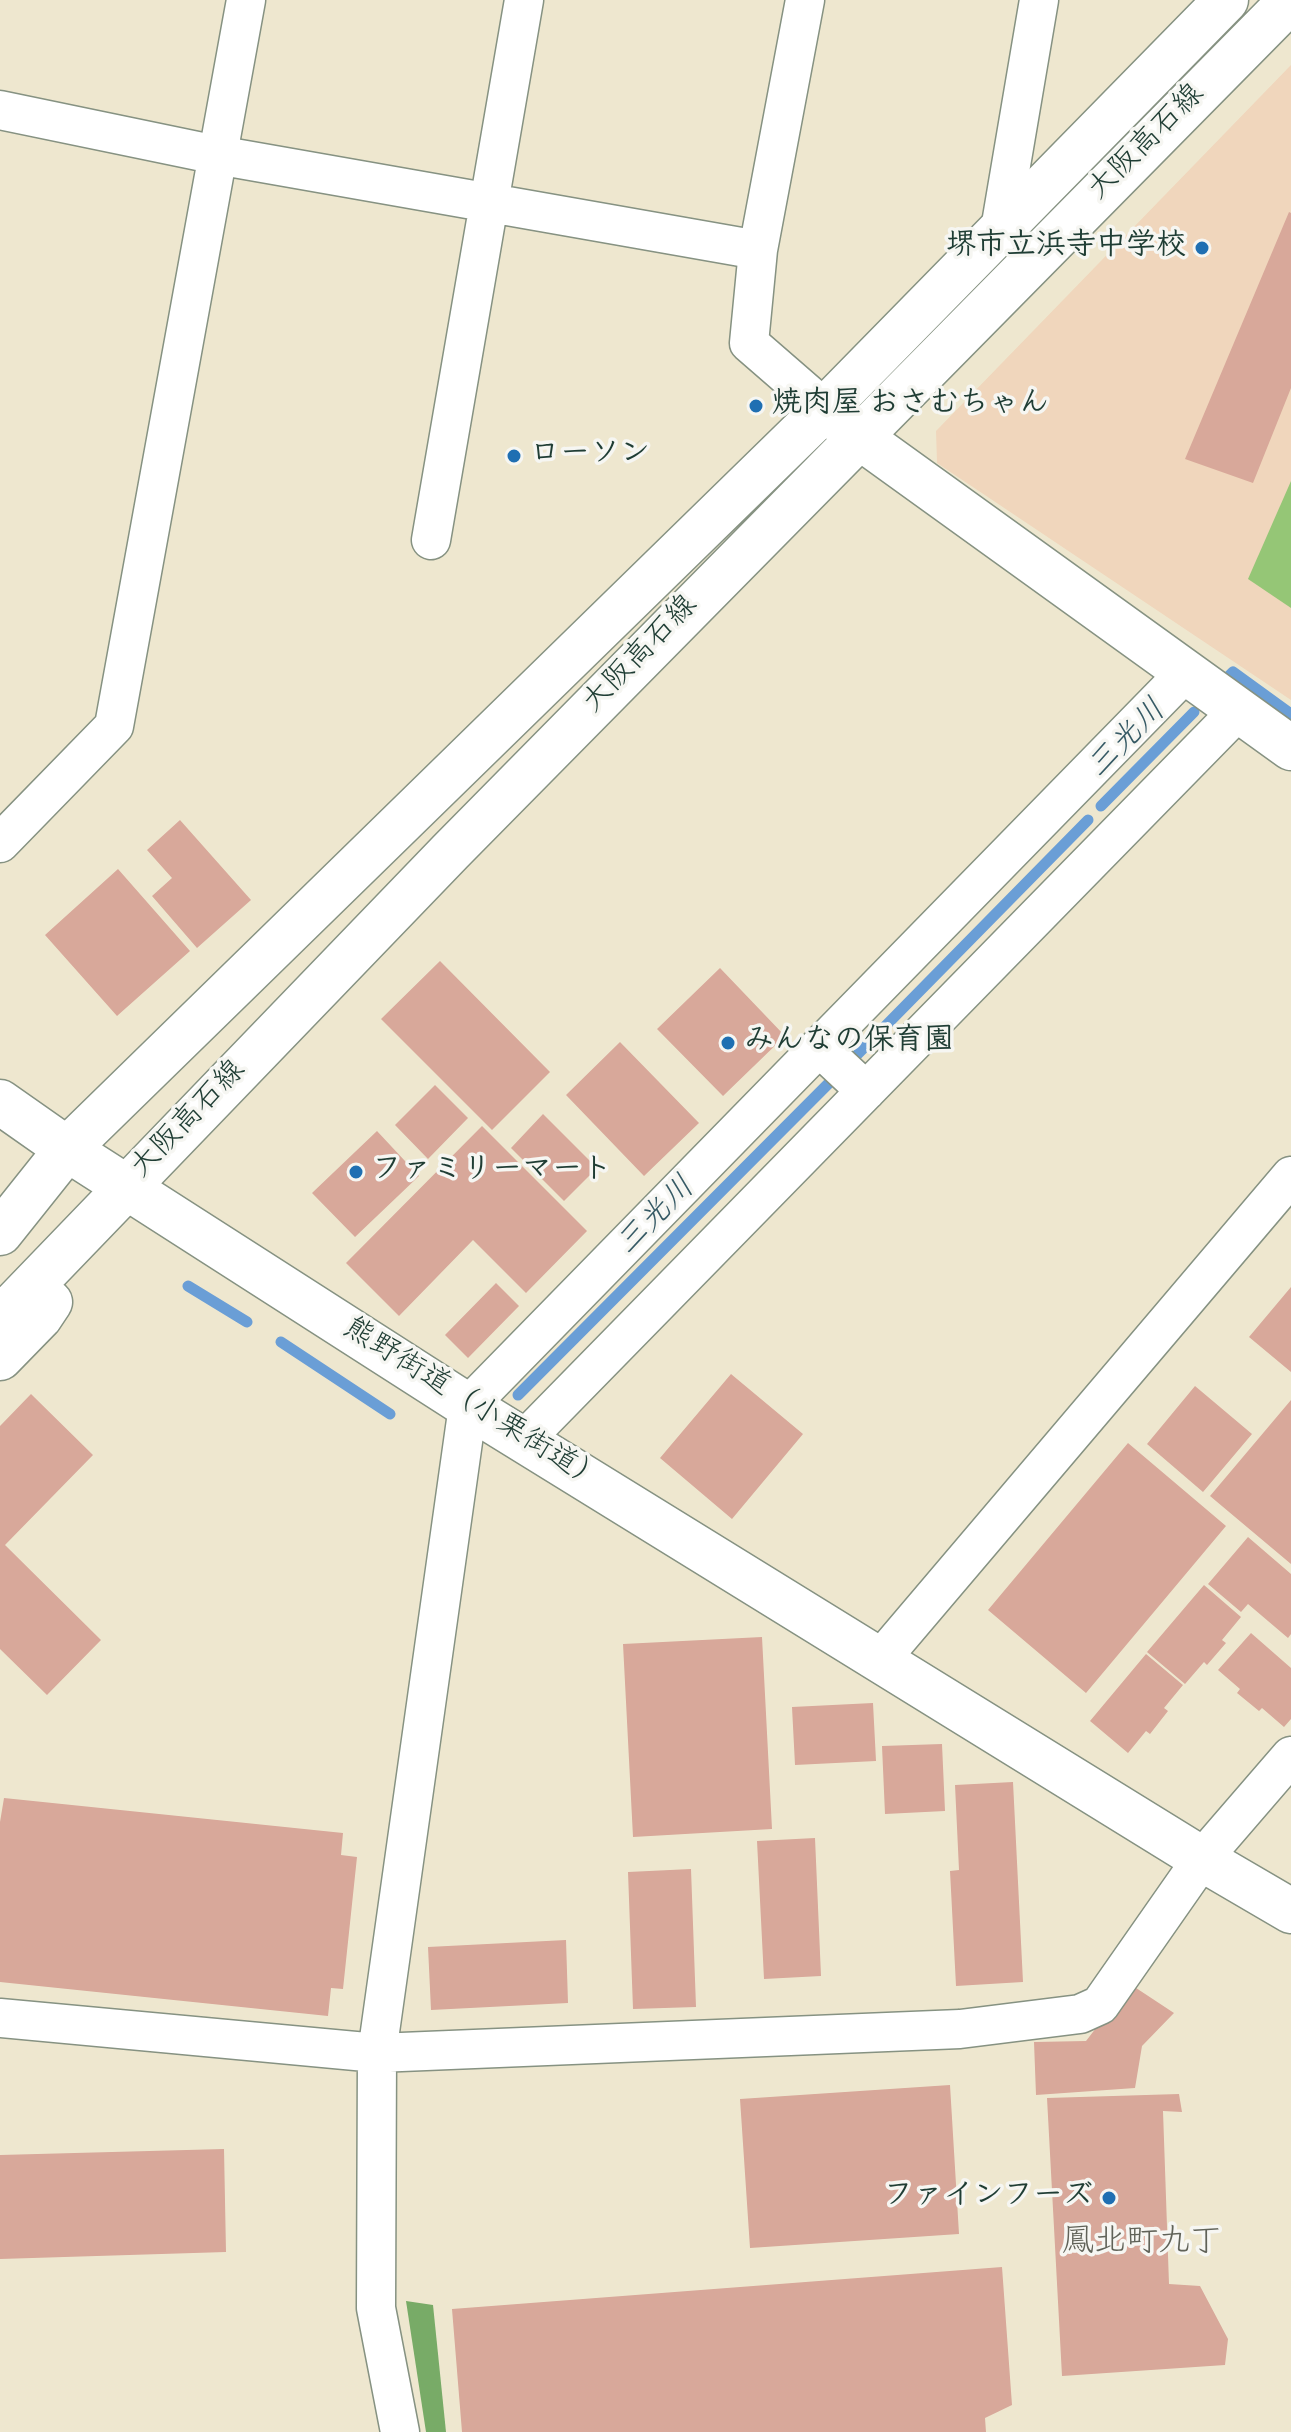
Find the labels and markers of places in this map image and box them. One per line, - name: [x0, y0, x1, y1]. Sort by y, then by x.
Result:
- place label: 堺市立浜寺中学校: [946, 230, 1186, 266]
- marker: 堺市立浜寺中学校: [1193, 239, 1211, 257]
- place label: 焼肉屋 おさむちゃん: [772, 388, 1049, 424]
- marker: 焼肉屋 おさむちゃん: [747, 397, 765, 415]
- place label: ローソン: [530, 438, 650, 474]
- marker: ローソン: [505, 447, 523, 465]
- place label: みんなの保育園: [744, 1025, 954, 1061]
- marker: みんなの保育園: [719, 1034, 737, 1052]
- place label: ファミリーマート: [372, 1154, 612, 1190]
- marker: ファミリーマート: [347, 1163, 365, 1181]
- place label: ファインフーズ: [884, 2180, 1093, 2216]
- marker: ファインフーズ: [1100, 2189, 1118, 2207]

